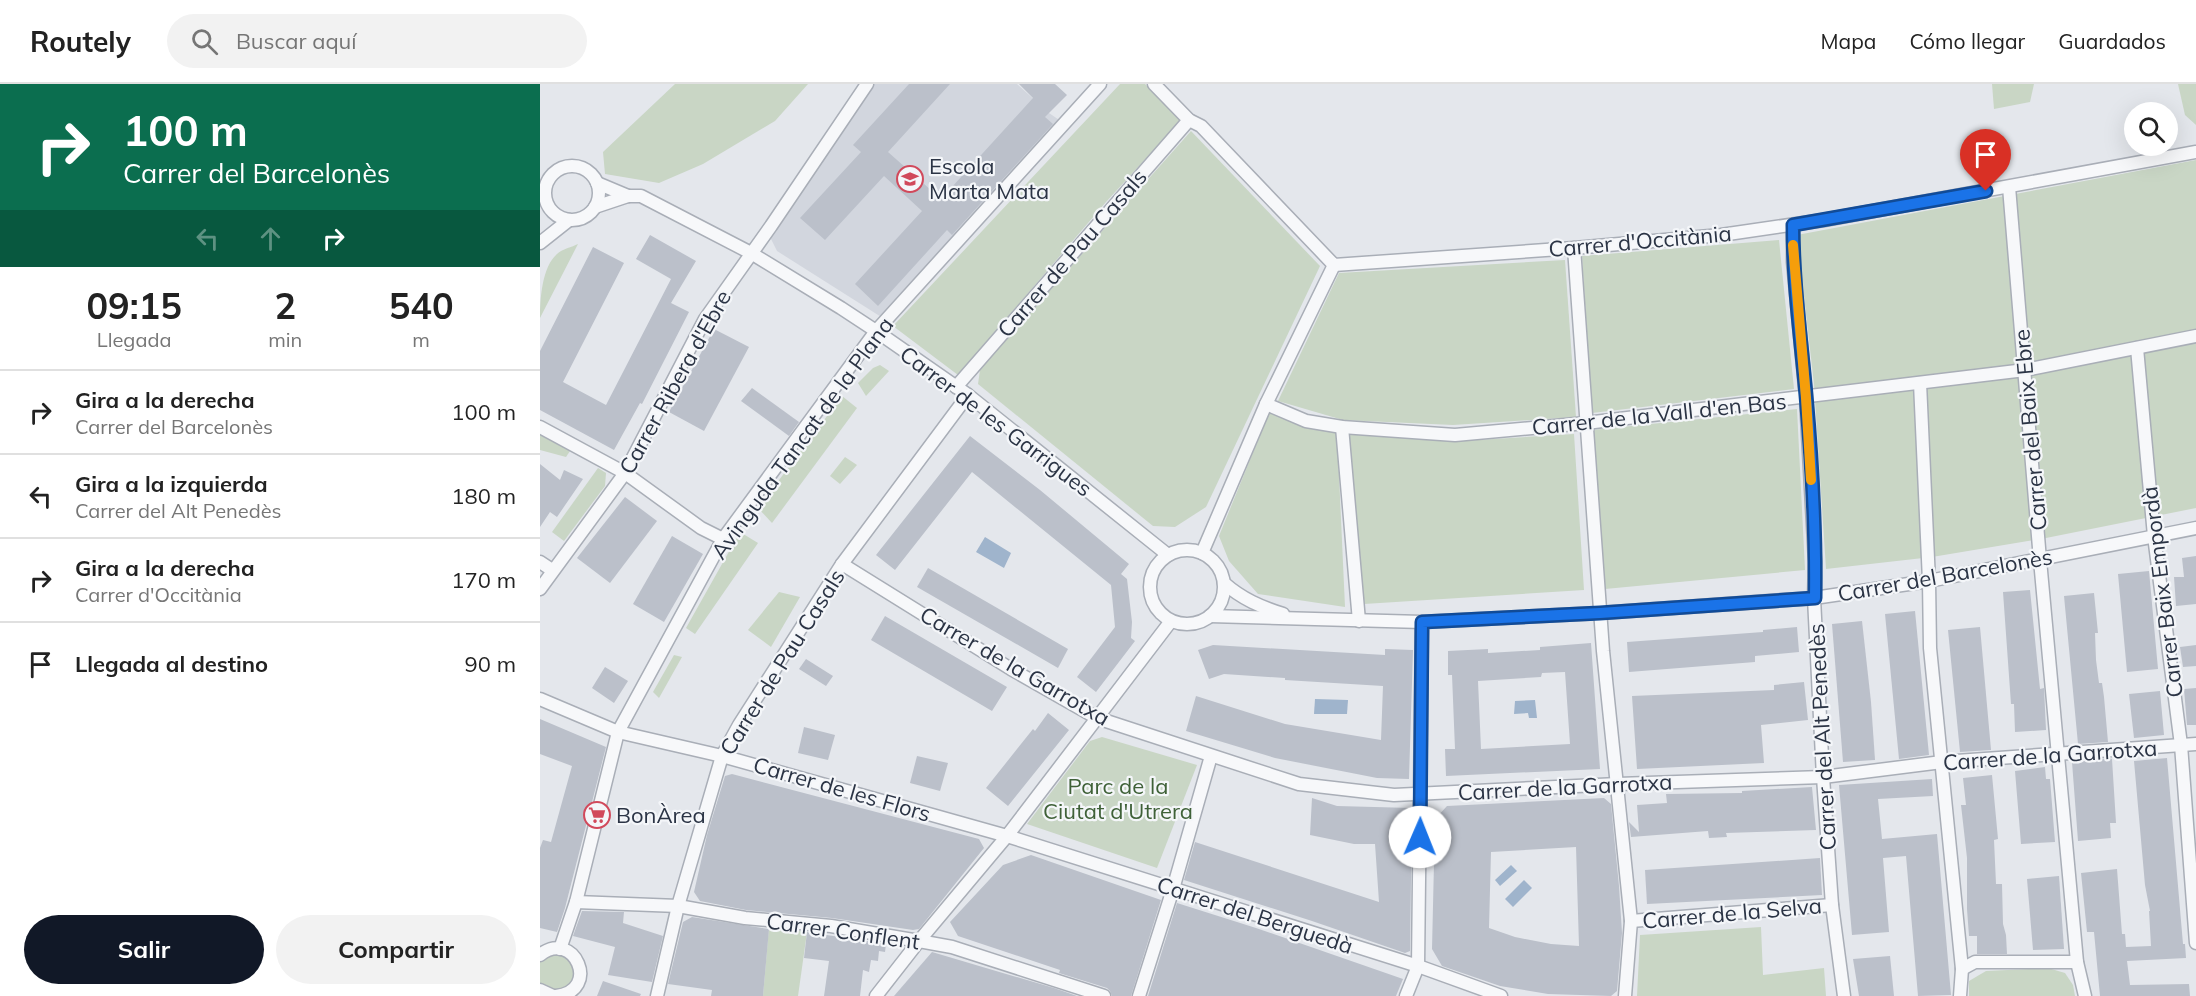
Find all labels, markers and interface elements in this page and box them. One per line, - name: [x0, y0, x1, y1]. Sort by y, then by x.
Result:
- search box: [167, 14, 587, 68]
- text: Routely: [30, 24, 131, 59]
- icon: search: [188, 25, 221, 58]
- text: Buscar aquí: [236, 27, 357, 55]
- text: Mapa: [1821, 28, 1876, 54]
- text: Cómo llegar: [1909, 28, 2025, 54]
- text: Guardados: [2058, 28, 2166, 54]
- map controls: [2124, 102, 2178, 156]
- button: search: [2124, 102, 2178, 156]
- text: 100 m: [123, 104, 248, 157]
- icon: right: [24, 108, 102, 186]
- pin: [1960, 129, 2011, 191]
- icon: arrive: [1969, 138, 2002, 171]
- place label: Escola Marta Mata: [929, 152, 1049, 205]
- text: Carrer del Barcelonès: [123, 156, 390, 190]
- street label: Carrer de Pau Casals: [991, 163, 1153, 343]
- school or university icon: Escola Marta Mata: [895, 164, 925, 194]
- street label: Carrer d'Occitània: [1547, 219, 1733, 263]
- icon: left: [191, 222, 224, 255]
- icon: ahead: [254, 222, 287, 255]
- icon: right: [317, 222, 350, 255]
- text: 09:15: [86, 283, 182, 328]
- text: 2: [274, 283, 296, 328]
- text: 540: [389, 283, 454, 328]
- street label: Carrer Ribera d'Ebre: [613, 285, 737, 479]
- street label: Avinguda Tancat de la Plana: [705, 311, 899, 565]
- text: Llegada: [97, 327, 171, 352]
- text: min: [268, 327, 302, 352]
- text: m: [412, 327, 430, 352]
- street label: Carrer del Baix Ebre: [2007, 328, 2053, 532]
- street label: Carrer de les Garrigues: [894, 340, 1098, 502]
- text: Gira a la derecha: [75, 386, 255, 414]
- street label: Carrer de la Vall d'en Bas: [1530, 387, 1788, 441]
- icon: right: [24, 396, 57, 429]
- text: 100 m: [451, 398, 516, 426]
- text: Carrer del Barcelonès: [75, 414, 273, 439]
- text: Gira a la izquierda: [75, 470, 268, 498]
- icon: left: [24, 480, 57, 513]
- text: 180 m: [451, 482, 516, 510]
- street label: Carrer Baix Empordà: [2135, 485, 2189, 699]
- text: Carrer del Alt Penedès: [75, 498, 282, 523]
- street label: Carrer del Barcelonès: [1835, 542, 2055, 608]
- text: Gira a la derecha: [75, 554, 255, 582]
- icon: right: [24, 564, 57, 597]
- street label: Carrer de Pau Casals: [713, 564, 851, 760]
- text: 170 m: [451, 566, 516, 594]
- text: Carrer d'Occitània: [75, 582, 242, 607]
- street label: Carrer de la Garrotxa: [915, 600, 1115, 732]
- street label: Carrer del Alt Penedès: [1802, 623, 1842, 851]
- icon: arrive: [24, 648, 57, 681]
- text: Llegada al destino: [75, 650, 268, 678]
- text: 90 m: [465, 650, 516, 678]
- street label: Carrer de la Garrotxa: [1942, 734, 2158, 776]
- street label: Carrer de les Flors: [750, 750, 934, 828]
- street label: Carrer de la Garrotxa: [1457, 767, 1673, 807]
- park label: Parc de la Ciutat d'Utrera: [1043, 772, 1193, 825]
- supermarket icon: BonÀrea: [582, 800, 612, 830]
- place label: BonÀrea: [616, 801, 706, 829]
- position arrow: [1388, 805, 1452, 869]
- street label: Carrer del Berguedà: [1153, 870, 1357, 960]
- street label: Carrer de la Selva: [1641, 891, 1823, 935]
- street label: Carrer Conflent: [765, 906, 922, 956]
- button: Salir: [24, 915, 264, 984]
- button: Compartir: [276, 915, 516, 984]

